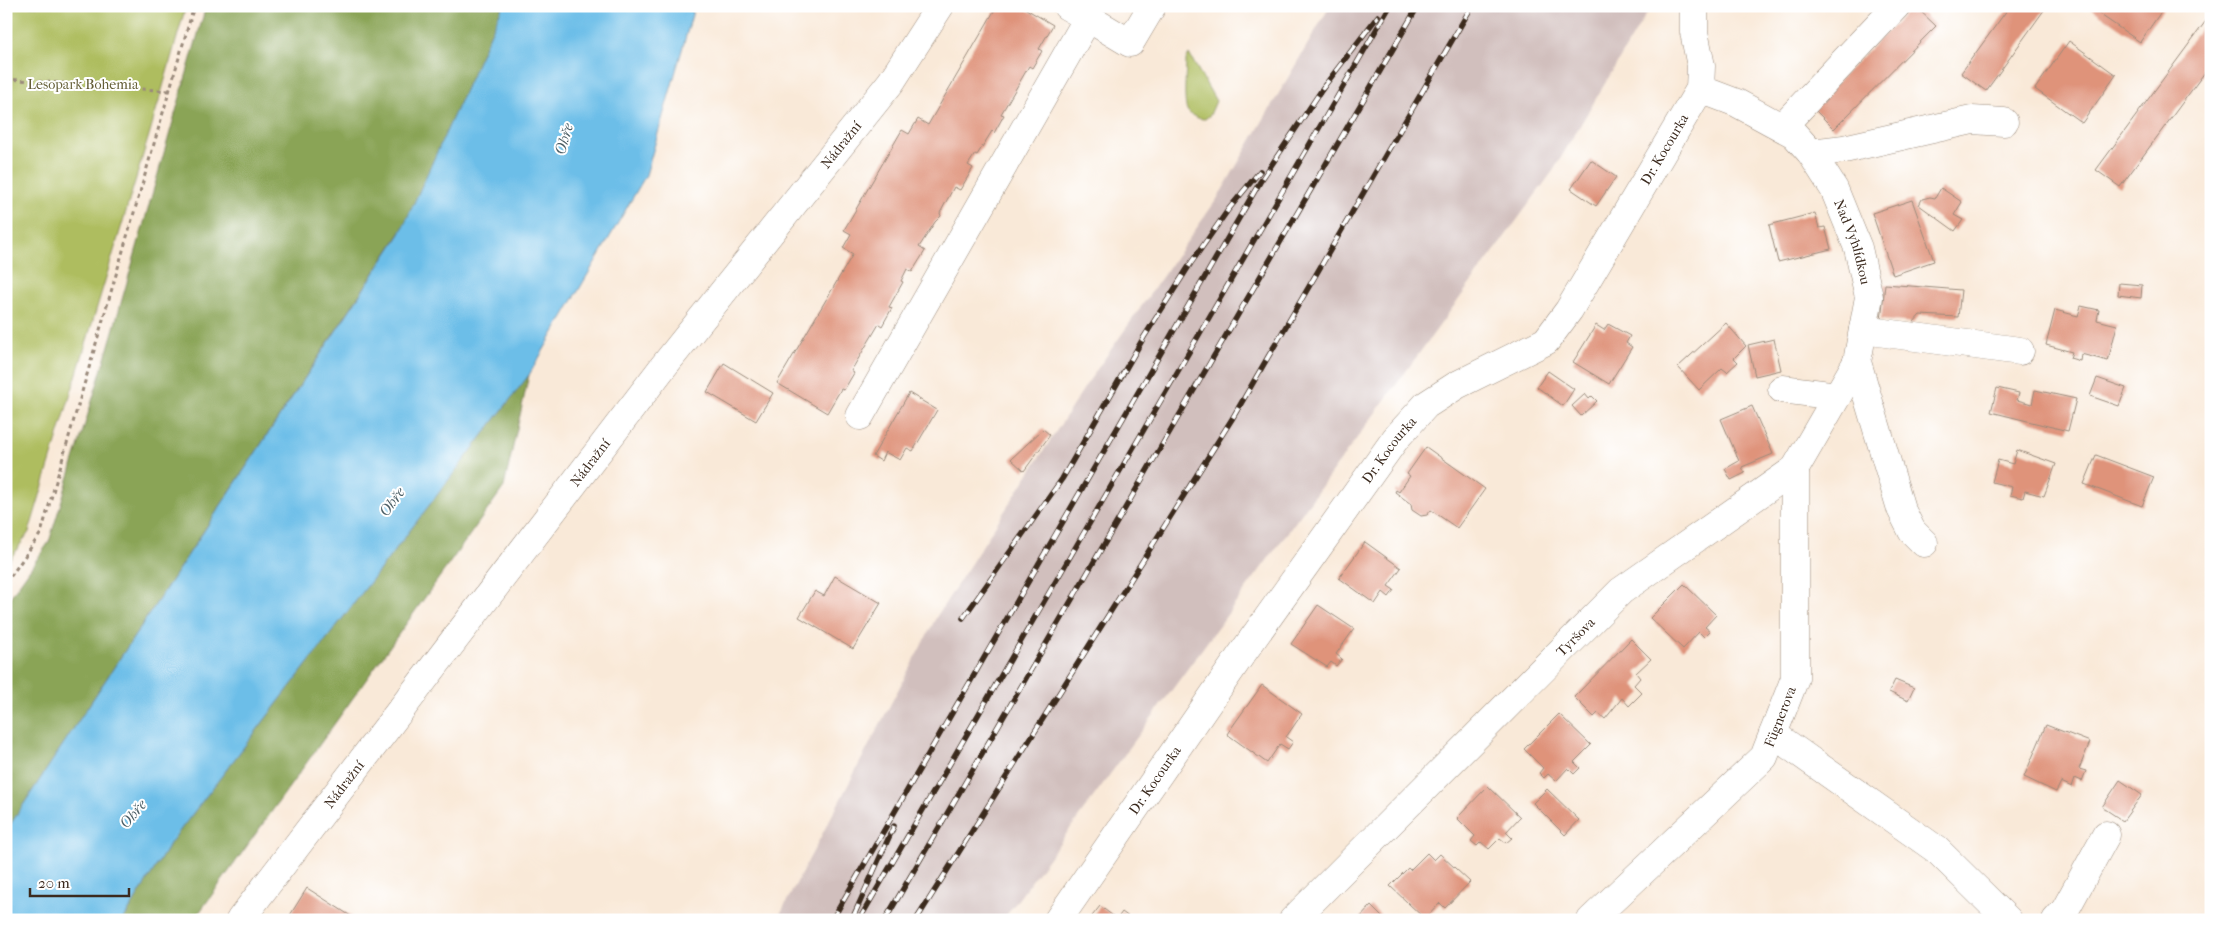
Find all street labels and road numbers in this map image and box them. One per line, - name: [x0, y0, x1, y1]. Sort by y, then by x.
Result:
- street label: Dr. Kocourka: [1637, 110, 1693, 188]
- street label: Nádražní: [817, 117, 866, 172]
- street label: Nad Vyhlídkou: [1830, 197, 1874, 286]
- street label: Dr. Kocourka: [1358, 413, 1421, 487]
- street label: Nádražní: [567, 435, 614, 490]
- street label: Tyršova: [1553, 614, 1599, 660]
- street label: Fügnerova: [1761, 683, 1800, 750]
- street label: Dr. Kocourka: [1125, 742, 1185, 818]
- street label: Nádražní: [321, 757, 368, 812]

